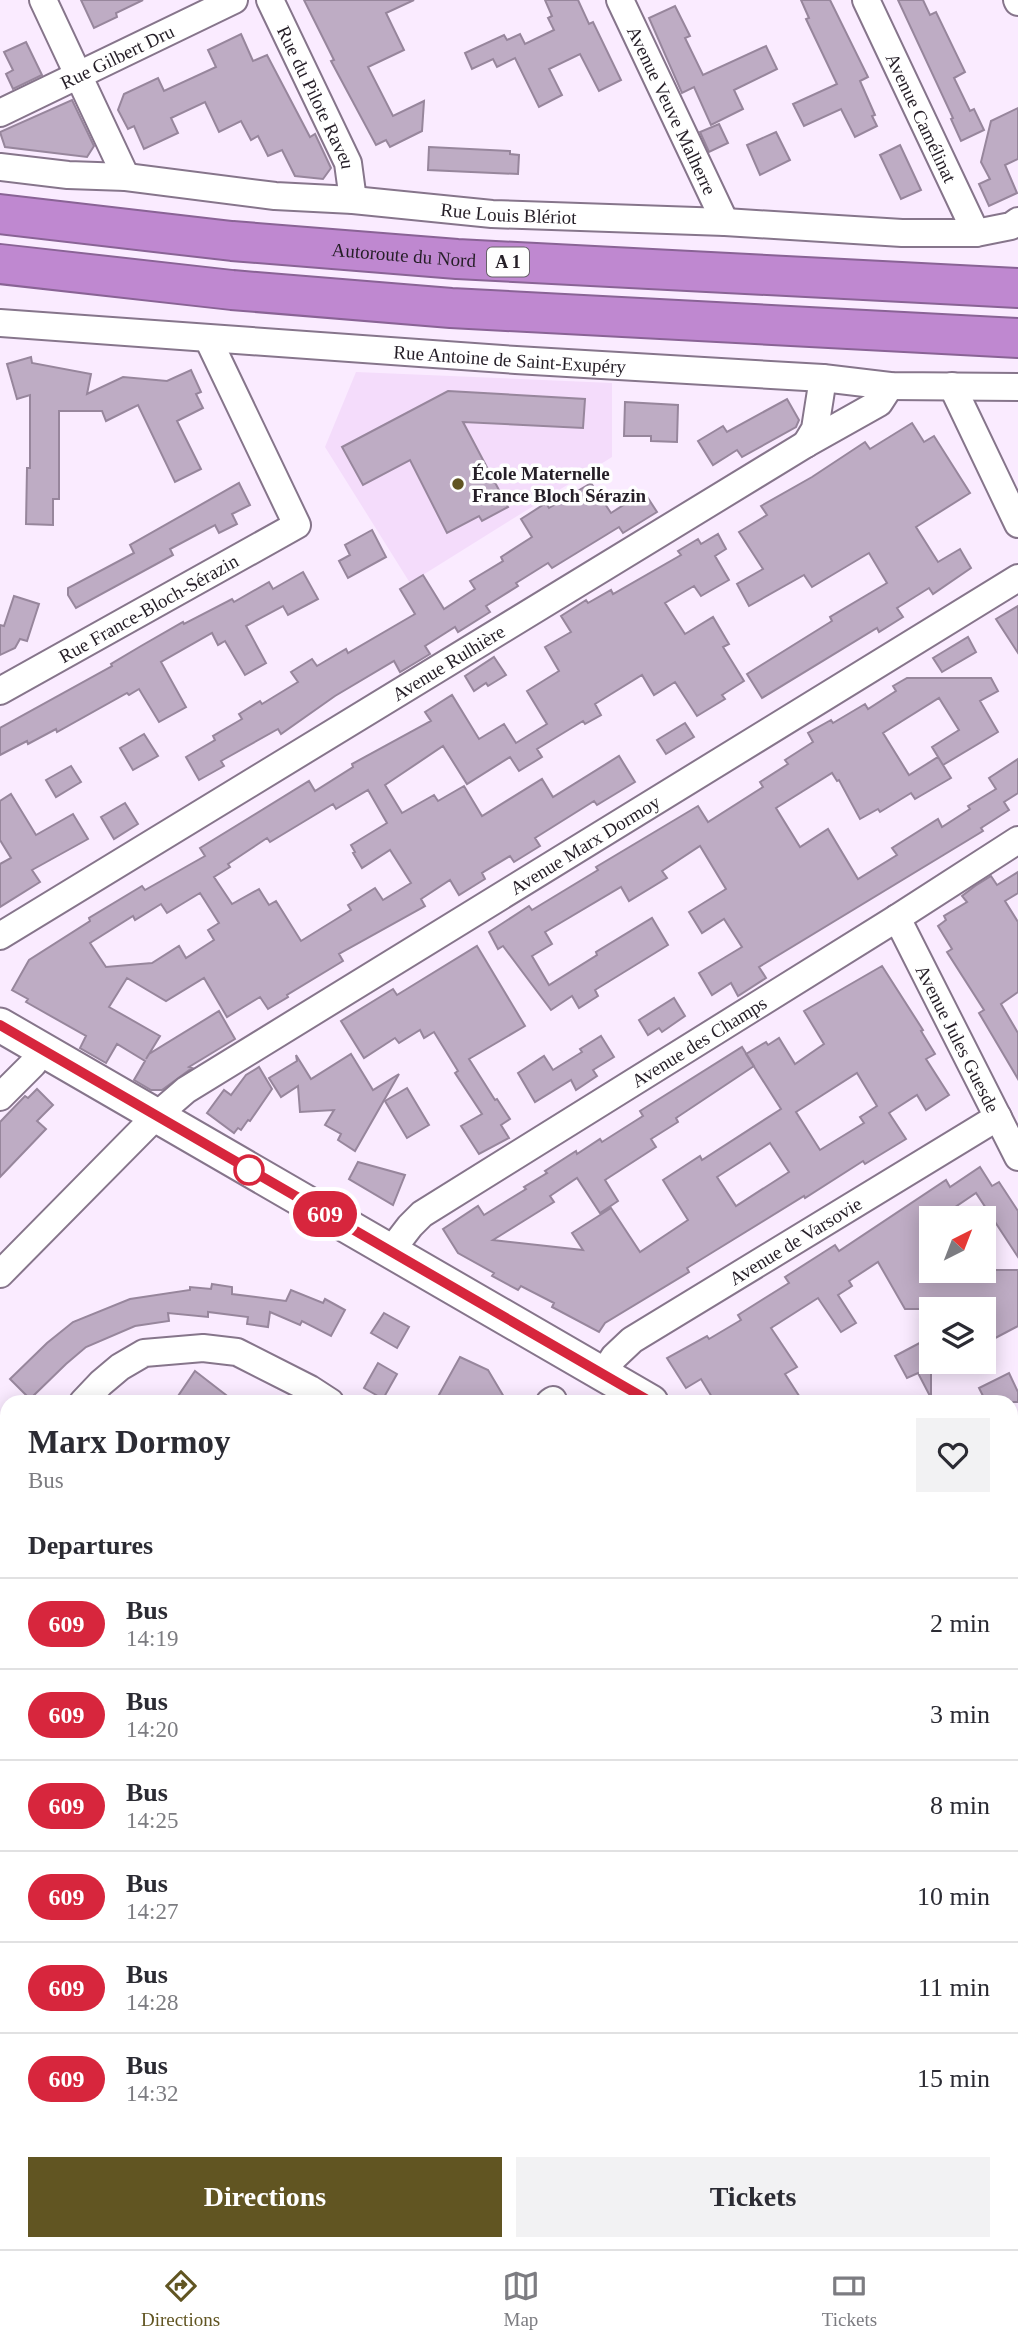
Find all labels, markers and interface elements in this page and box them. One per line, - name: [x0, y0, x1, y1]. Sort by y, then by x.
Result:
- street label: Rue Gilbert Dru: [57, 20, 178, 93]
- street label: Rue du Pilote Raveu: [273, 22, 359, 171]
- street label: Avenue Veuve Malherre: [623, 23, 721, 198]
- street label: Avenue Camélinat: [882, 50, 961, 186]
- street label: Rue Louis Blériot: [440, 199, 578, 228]
- street label: Autoroute du Nord: [331, 239, 477, 271]
- road number: A 1: [487, 248, 529, 276]
- street label: Rue Antoine de Saint-Exupéry: [393, 341, 627, 377]
- place label: École Maternelle France Bloch Sérazin: [472, 463, 647, 506]
- marker: École Maternelle France Bloch Sérazin: [450, 476, 466, 492]
- street label: Rue France-Bloch-Sérazin: [55, 550, 242, 667]
- street label: Avenue Rulhière: [388, 621, 508, 705]
- street label: Avenue Marx Dormoy: [506, 791, 664, 899]
- street label: Avenue Jules Guesde: [912, 962, 1004, 1116]
- street label: Avenue des Champs: [628, 992, 770, 1092]
- unlabelled marker: [234, 1155, 264, 1185]
- line badge: 609: [285, 1191, 365, 1237]
- street label: Avenue de Varsovie: [725, 1193, 865, 1289]
- text: 609: [307, 1201, 343, 1227]
- north arrow: [919, 1206, 996, 1283]
- map controls: [919, 1206, 996, 1374]
- button: layers: [919, 1297, 996, 1374]
- button: heart: [916, 1418, 990, 1492]
- text: Marx Dormoy: [28, 1424, 231, 1460]
- text: Bus: [28, 1468, 64, 1493]
- text: Departures: [28, 1531, 153, 1560]
- text: Bus: [126, 1596, 168, 1625]
- text: 2 min: [930, 1609, 990, 1638]
- text: 609: [49, 1611, 85, 1637]
- text: 14:19: [126, 1626, 178, 1651]
- text: Bus: [126, 1687, 168, 1716]
- text: 3 min: [930, 1700, 990, 1729]
- text: 609: [49, 1702, 85, 1728]
- text: 14:20: [126, 1717, 178, 1742]
- text: Bus: [126, 1778, 168, 1807]
- text: 8 min: [930, 1791, 990, 1820]
- text: 609: [49, 1793, 85, 1819]
- text: 14:25: [126, 1808, 178, 1833]
- text: Bus: [126, 1869, 168, 1898]
- text: 10 min: [917, 1882, 990, 1911]
- text: 609: [49, 1884, 85, 1910]
- text: 14:27: [126, 1899, 178, 1924]
- text: Bus: [126, 1960, 168, 1989]
- text: 11 min: [918, 1973, 990, 2002]
- text: 609: [49, 1975, 85, 2001]
- text: 14:28: [126, 1990, 178, 2015]
- text: Bus: [126, 2051, 168, 2080]
- text: 15 min: [917, 2064, 990, 2093]
- text: 609: [49, 2066, 85, 2092]
- text: 14:32: [126, 2081, 178, 2106]
- button: Directions: [28, 2157, 502, 2237]
- button: Tickets: [516, 2157, 990, 2237]
- tab: Directions: [141, 2267, 220, 2331]
- tab: Map: [502, 2267, 540, 2331]
- tab: Tickets: [822, 2267, 877, 2331]

